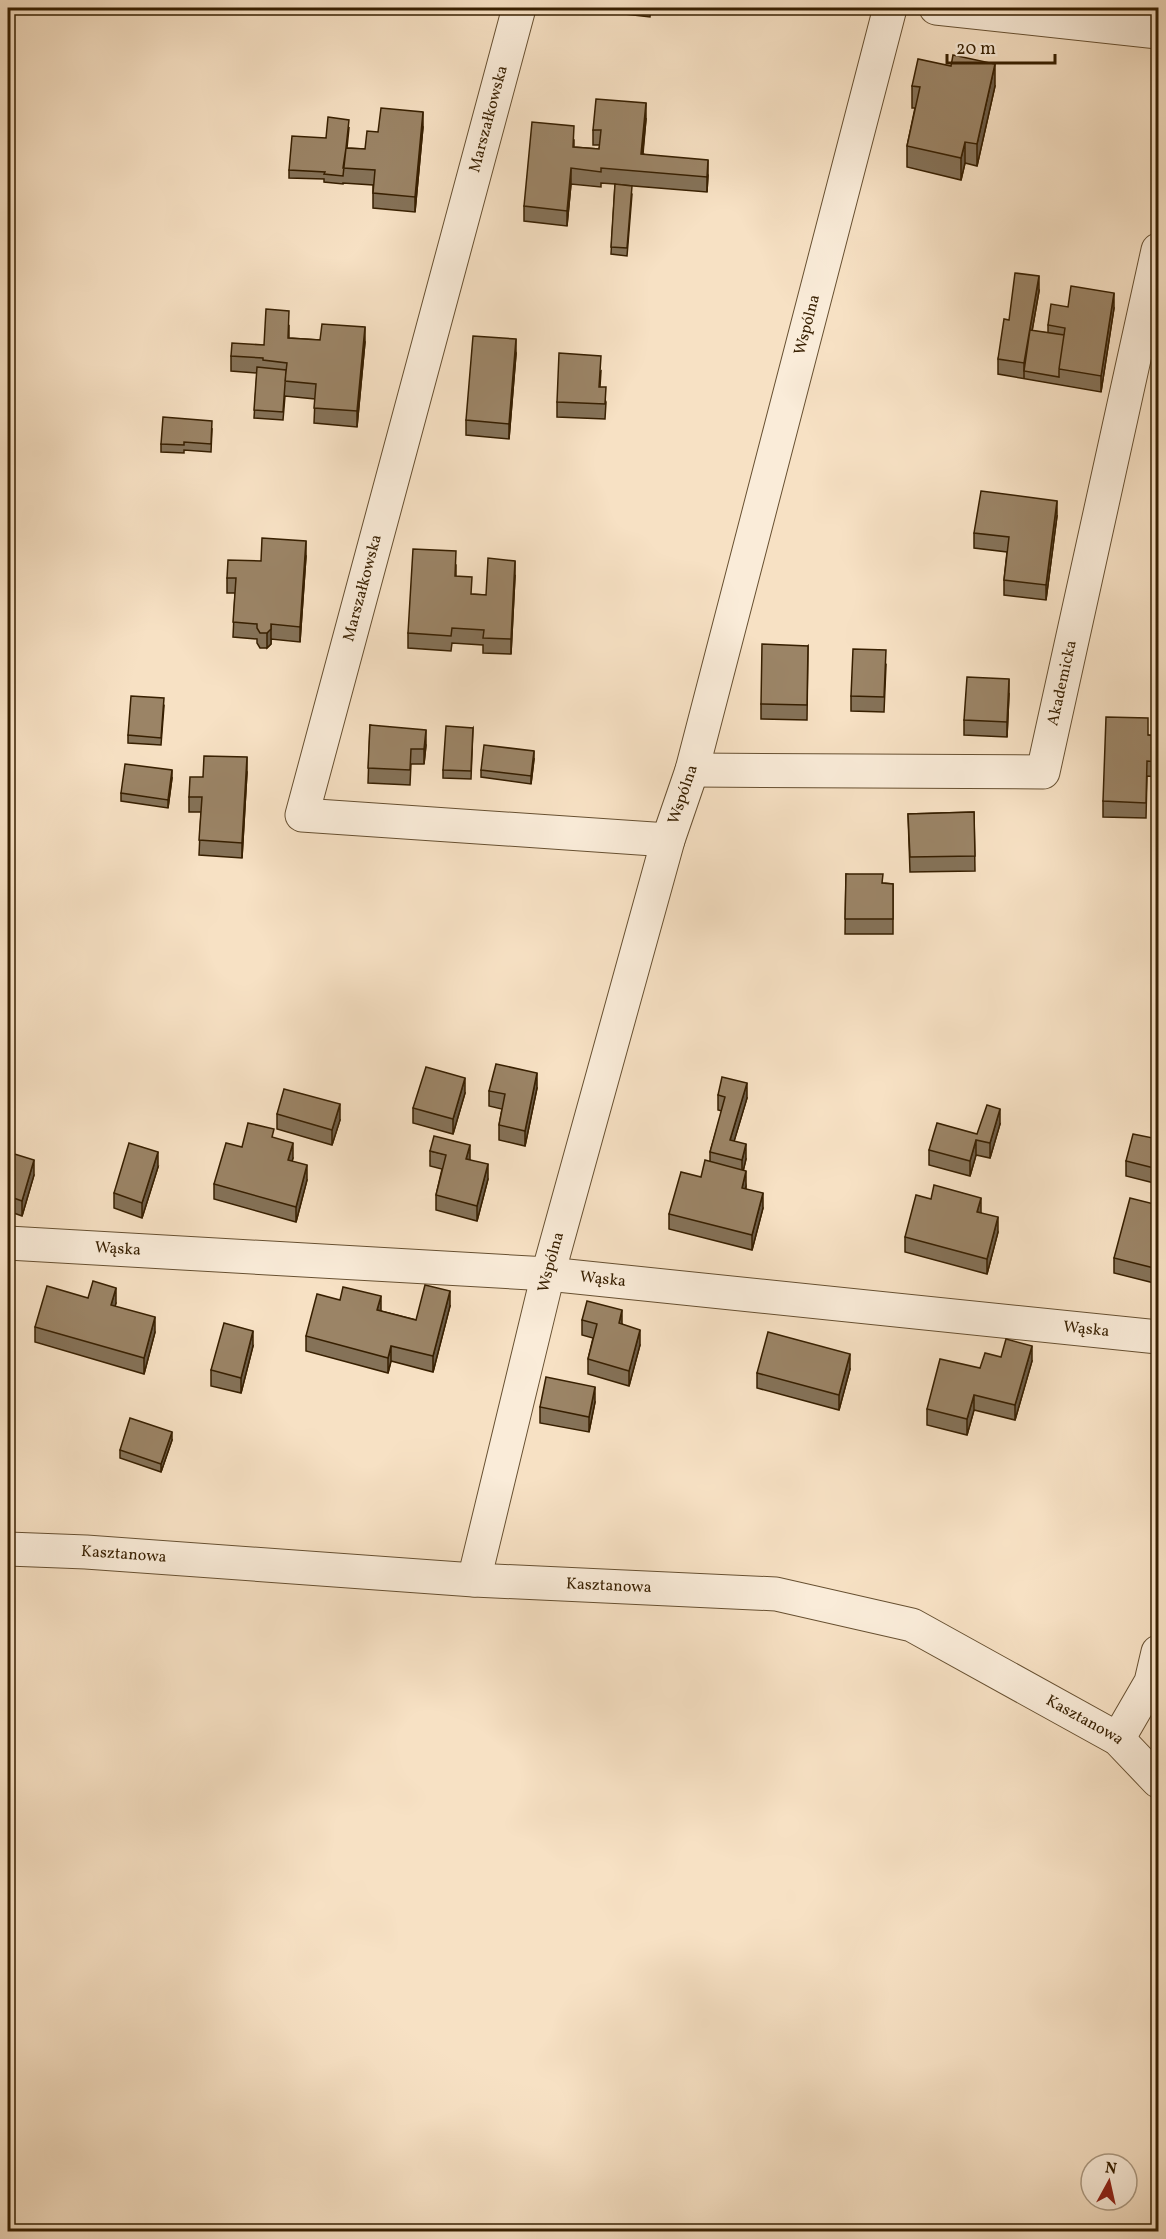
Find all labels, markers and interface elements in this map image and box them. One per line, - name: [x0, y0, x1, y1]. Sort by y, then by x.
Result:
- scale bar: [947, 27, 1055, 65]
- text: 20 m: [956, 37, 996, 62]
- street label: Marszałkowska: [464, 63, 514, 175]
- street label: Wspólna: [789, 292, 826, 357]
- street label: Marszałkowska: [338, 532, 388, 644]
- street label: Akademicka: [1042, 638, 1083, 728]
- street label: Wspólna: [663, 763, 704, 827]
- street label: Wspólna: [533, 1230, 570, 1295]
- street label: Wąska: [94, 1237, 142, 1262]
- street label: Wąska: [579, 1266, 627, 1293]
- street label: Wąska: [1062, 1316, 1111, 1343]
- street label: Kasztanowa: [80, 1541, 167, 1569]
- street label: Kasztanowa: [566, 1573, 652, 1599]
- street label: Kasztanowa: [1042, 1690, 1129, 1750]
- north arrow: [1079, 2152, 1139, 2212]
- text: N: [1104, 2157, 1118, 2181]

